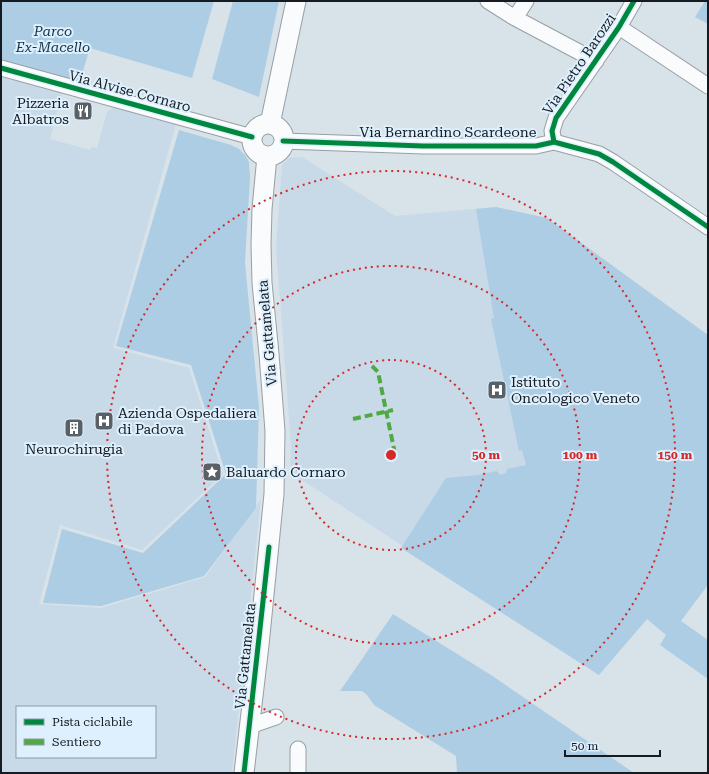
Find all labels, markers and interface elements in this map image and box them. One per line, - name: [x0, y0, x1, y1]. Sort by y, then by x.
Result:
- street label: Via Pietro Barozzi: [539, 10, 619, 118]
- park label: Parco Ex-Macello: [15, 23, 90, 55]
- street label: Via Alvise Cornaro: [67, 67, 193, 115]
- place label: Pizzeria Albatros: [12, 95, 69, 127]
- restaurant icon: Pizzeria Albatros: [72, 100, 94, 122]
- street label: Via Bernardino Scardeone: [359, 124, 537, 140]
- street label: Via Gattamelata: [254, 279, 280, 387]
- place label: Istituto Oncologico Veneto: [511, 374, 640, 406]
- hospital icon: Istituto Oncologico Veneto: [486, 379, 508, 401]
- place label: Azienda Ospedaliera di Padova: [118, 405, 257, 437]
- hospital icon: Azienda Ospedaliera di Padova: [93, 410, 115, 432]
- building icon: Neurochirugia: [63, 417, 85, 439]
- place label: Neurochirugia: [25, 441, 123, 457]
- centre of rings: [384, 448, 398, 462]
- text: 50 m: [472, 448, 500, 462]
- text: 100 m: [563, 448, 598, 462]
- text: 150 m: [658, 448, 693, 462]
- place icon: Baluardo Cornaro: [201, 461, 223, 483]
- place label: Baluardo Cornaro: [226, 464, 346, 480]
- street label: Via Gattamelata: [231, 602, 259, 710]
- legend: [16, 706, 156, 758]
- text: Pista ciclabile: [52, 715, 133, 729]
- scale bar: [565, 732, 660, 758]
- text: Sentiero: [52, 735, 101, 749]
- text: 50 m: [571, 739, 598, 753]

